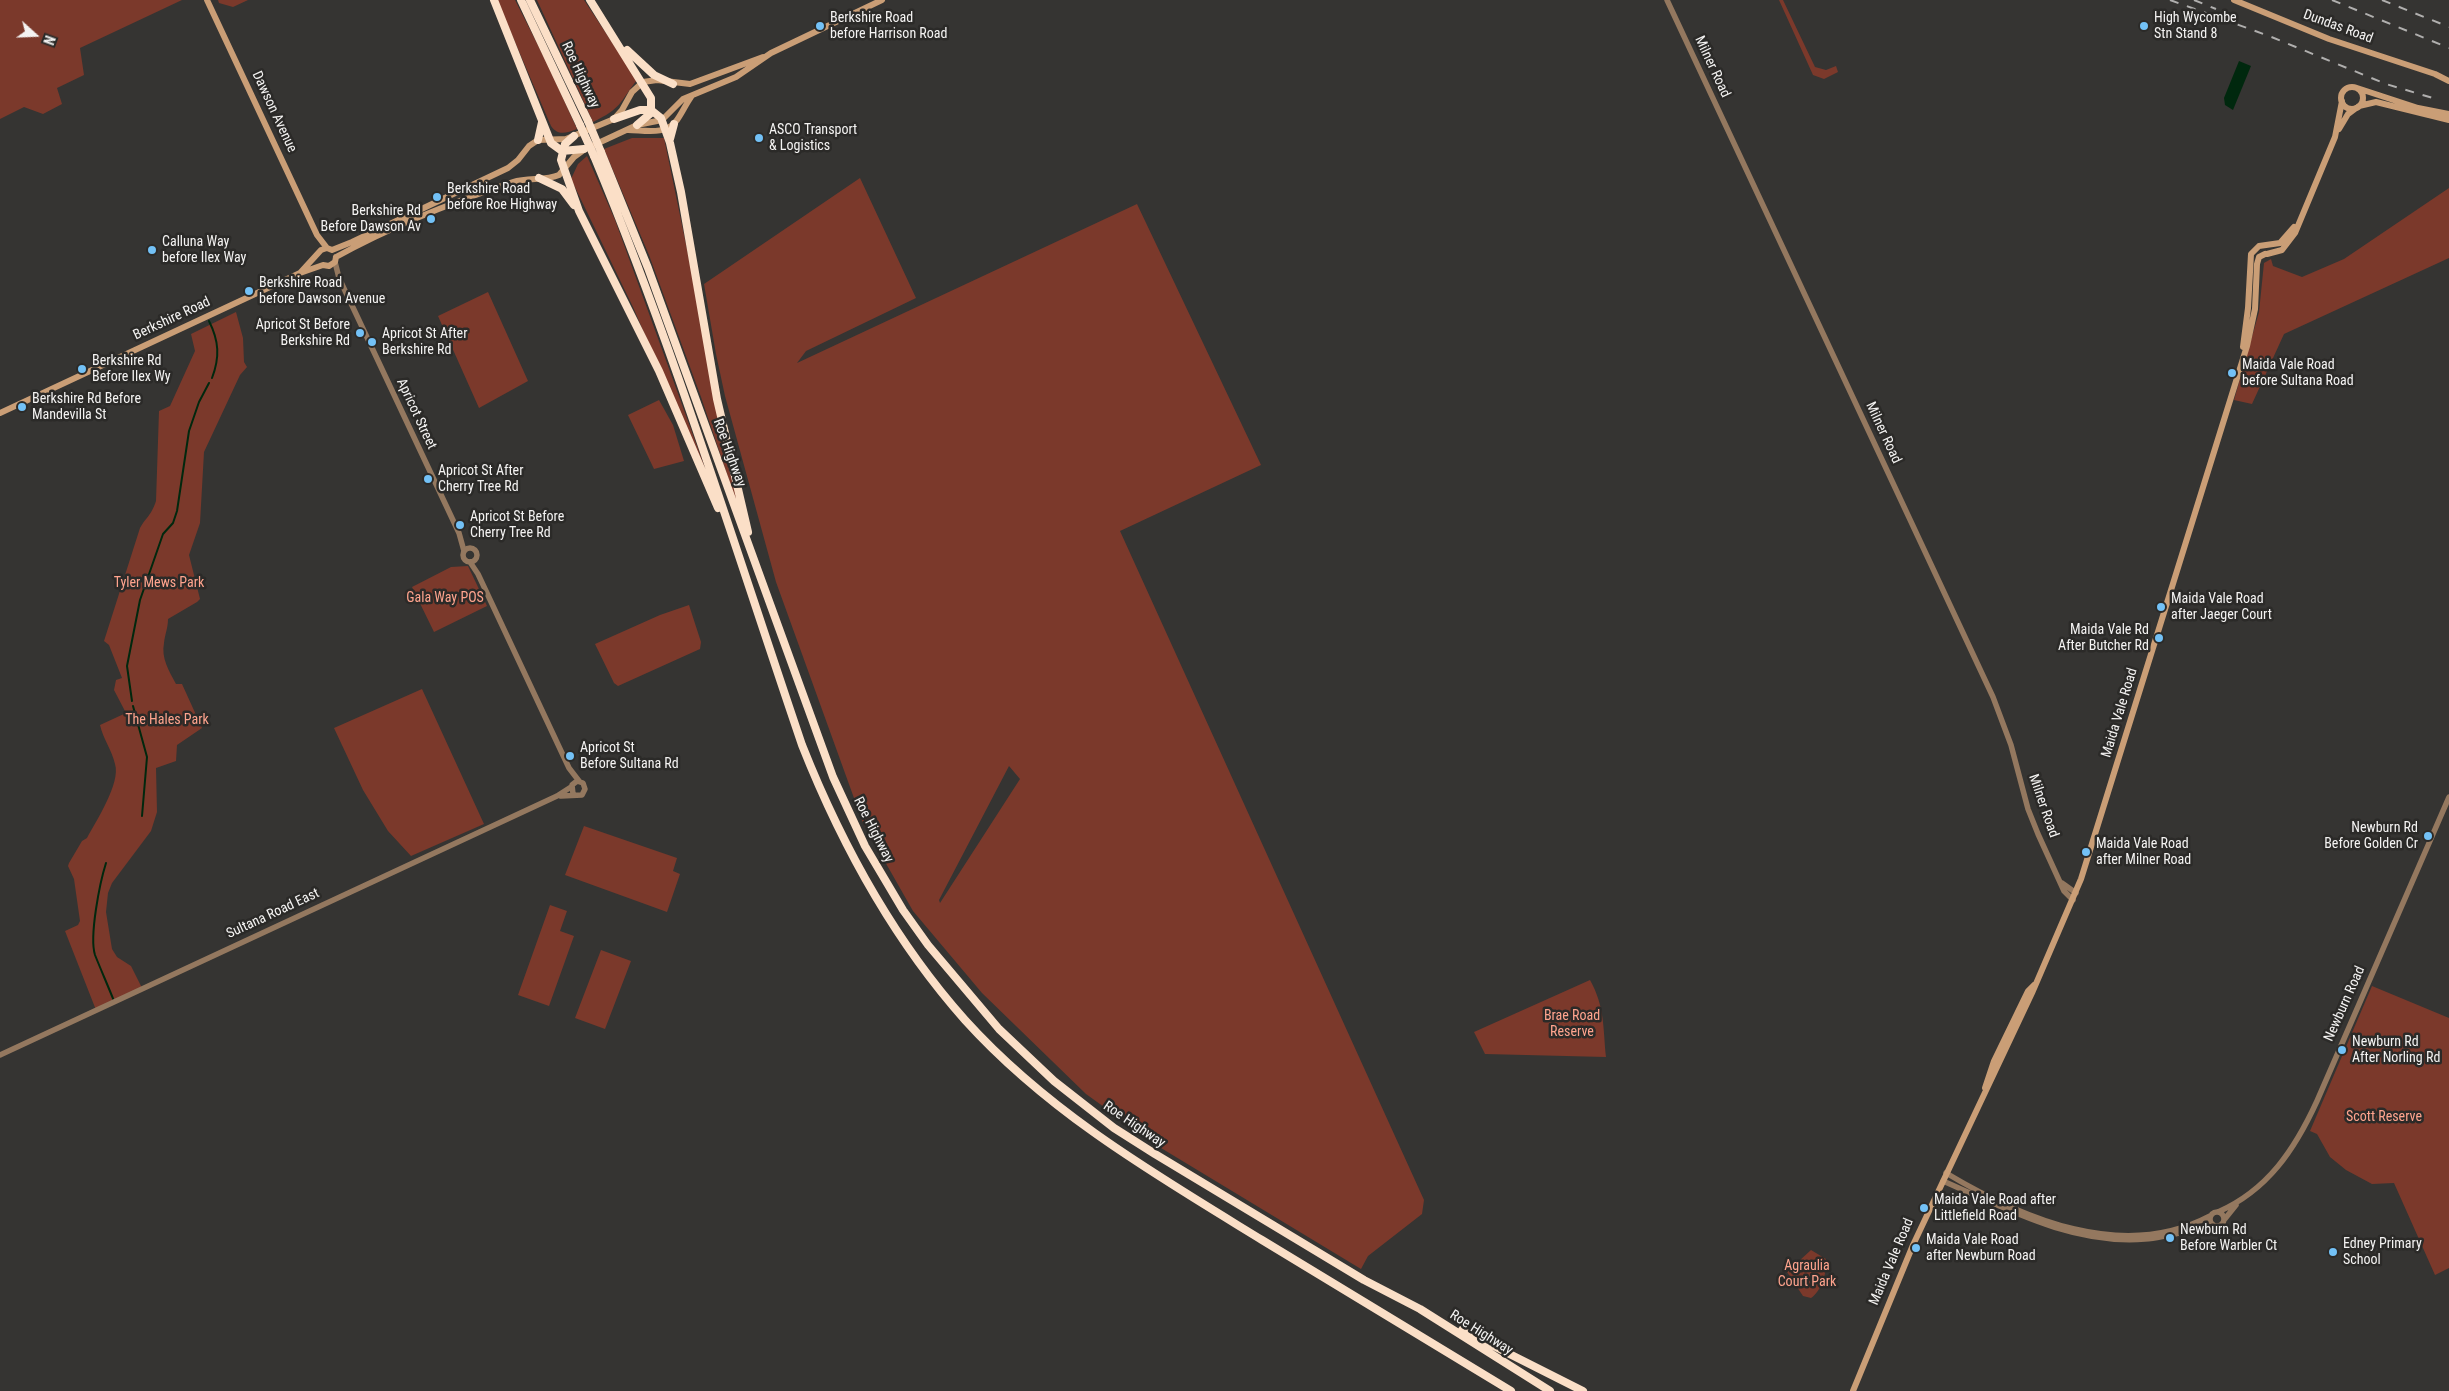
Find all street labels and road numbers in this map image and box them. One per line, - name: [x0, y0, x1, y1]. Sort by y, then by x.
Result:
- street label: Dundas Road: [2301, 7, 2375, 47]
- street label: Milner Road: [1690, 34, 1734, 100]
- street label: Roe Highway: [557, 39, 603, 111]
- street label: Dawson Avenue: [248, 69, 300, 155]
- street label: Berkshire Road: [131, 294, 213, 344]
- street label: Apricot Street: [392, 376, 440, 452]
- street label: Milner Road: [1861, 400, 1905, 466]
- street label: Roe Highway: [709, 417, 749, 489]
- street label: Maida Vale Road: [2098, 666, 2142, 760]
- street label: Milner Road: [2024, 772, 2062, 840]
- street label: Roe Highway: [849, 794, 897, 866]
- street label: Sultana Road East: [224, 885, 322, 943]
- street label: Newburn Road: [2321, 964, 2369, 1044]
- street label: Roe Highway: [1100, 1098, 1168, 1152]
- street label: Maida Vale Road: [1866, 1216, 1918, 1308]
- street label: Roe Highway: [1446, 1307, 1516, 1359]

